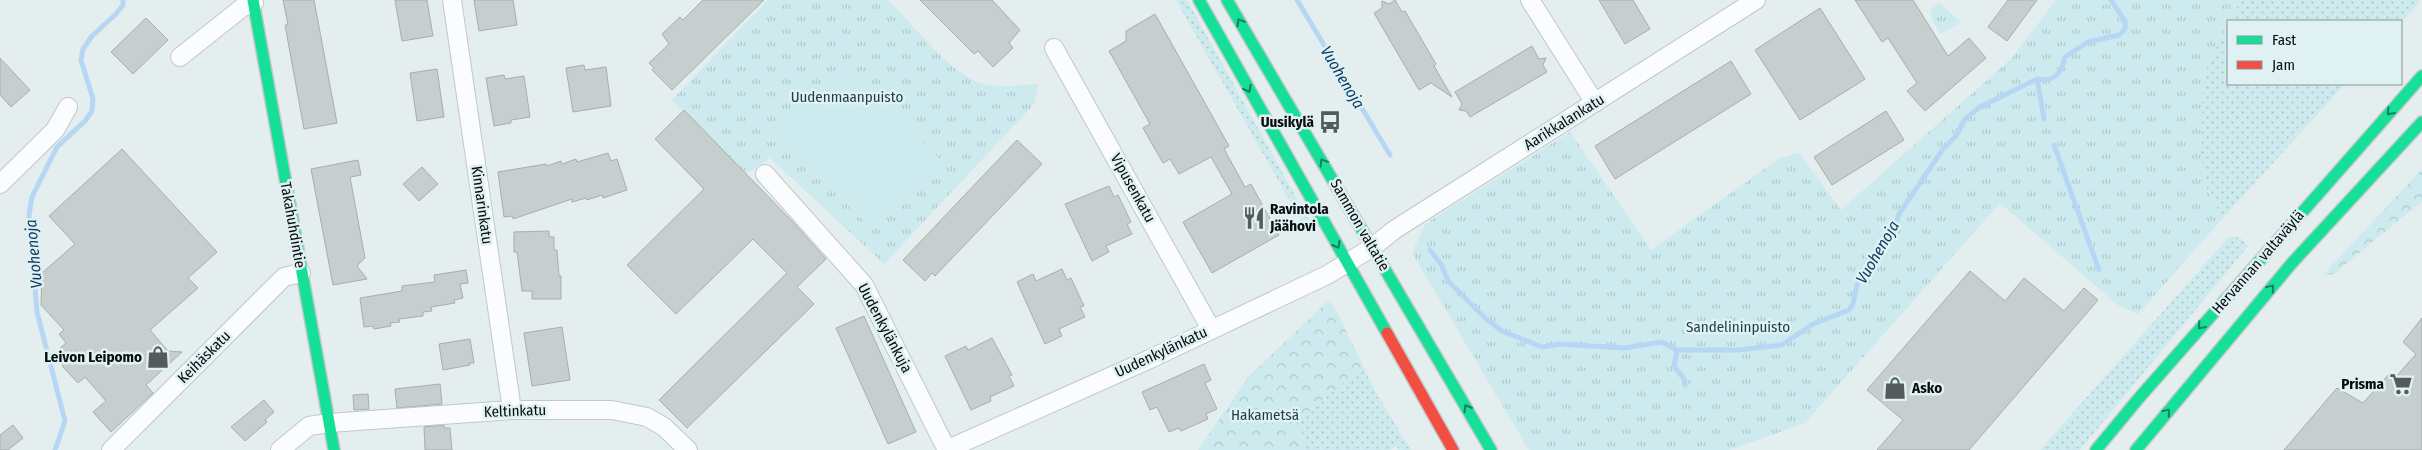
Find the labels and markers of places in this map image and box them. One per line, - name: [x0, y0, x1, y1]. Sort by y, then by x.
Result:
- bus stop icon: Uusikylä: [1317, 109, 1343, 135]
- place label: Uusikylä: [1261, 113, 1315, 131]
- place label: Ravintola Jäähovi: [1269, 200, 1329, 235]
- restaurant icon: Ravintola Jäähovi: [1241, 205, 1267, 231]
- shop icon: Leivon Leipomo: [145, 344, 171, 370]
- place label: Leivon Leipomo: [44, 348, 142, 366]
- supermarket icon: Prisma: [2388, 371, 2414, 397]
- shop icon: Asko: [1882, 375, 1908, 401]
- place label: Prisma: [2341, 375, 2385, 393]
- place label: Asko: [1911, 379, 1942, 397]

